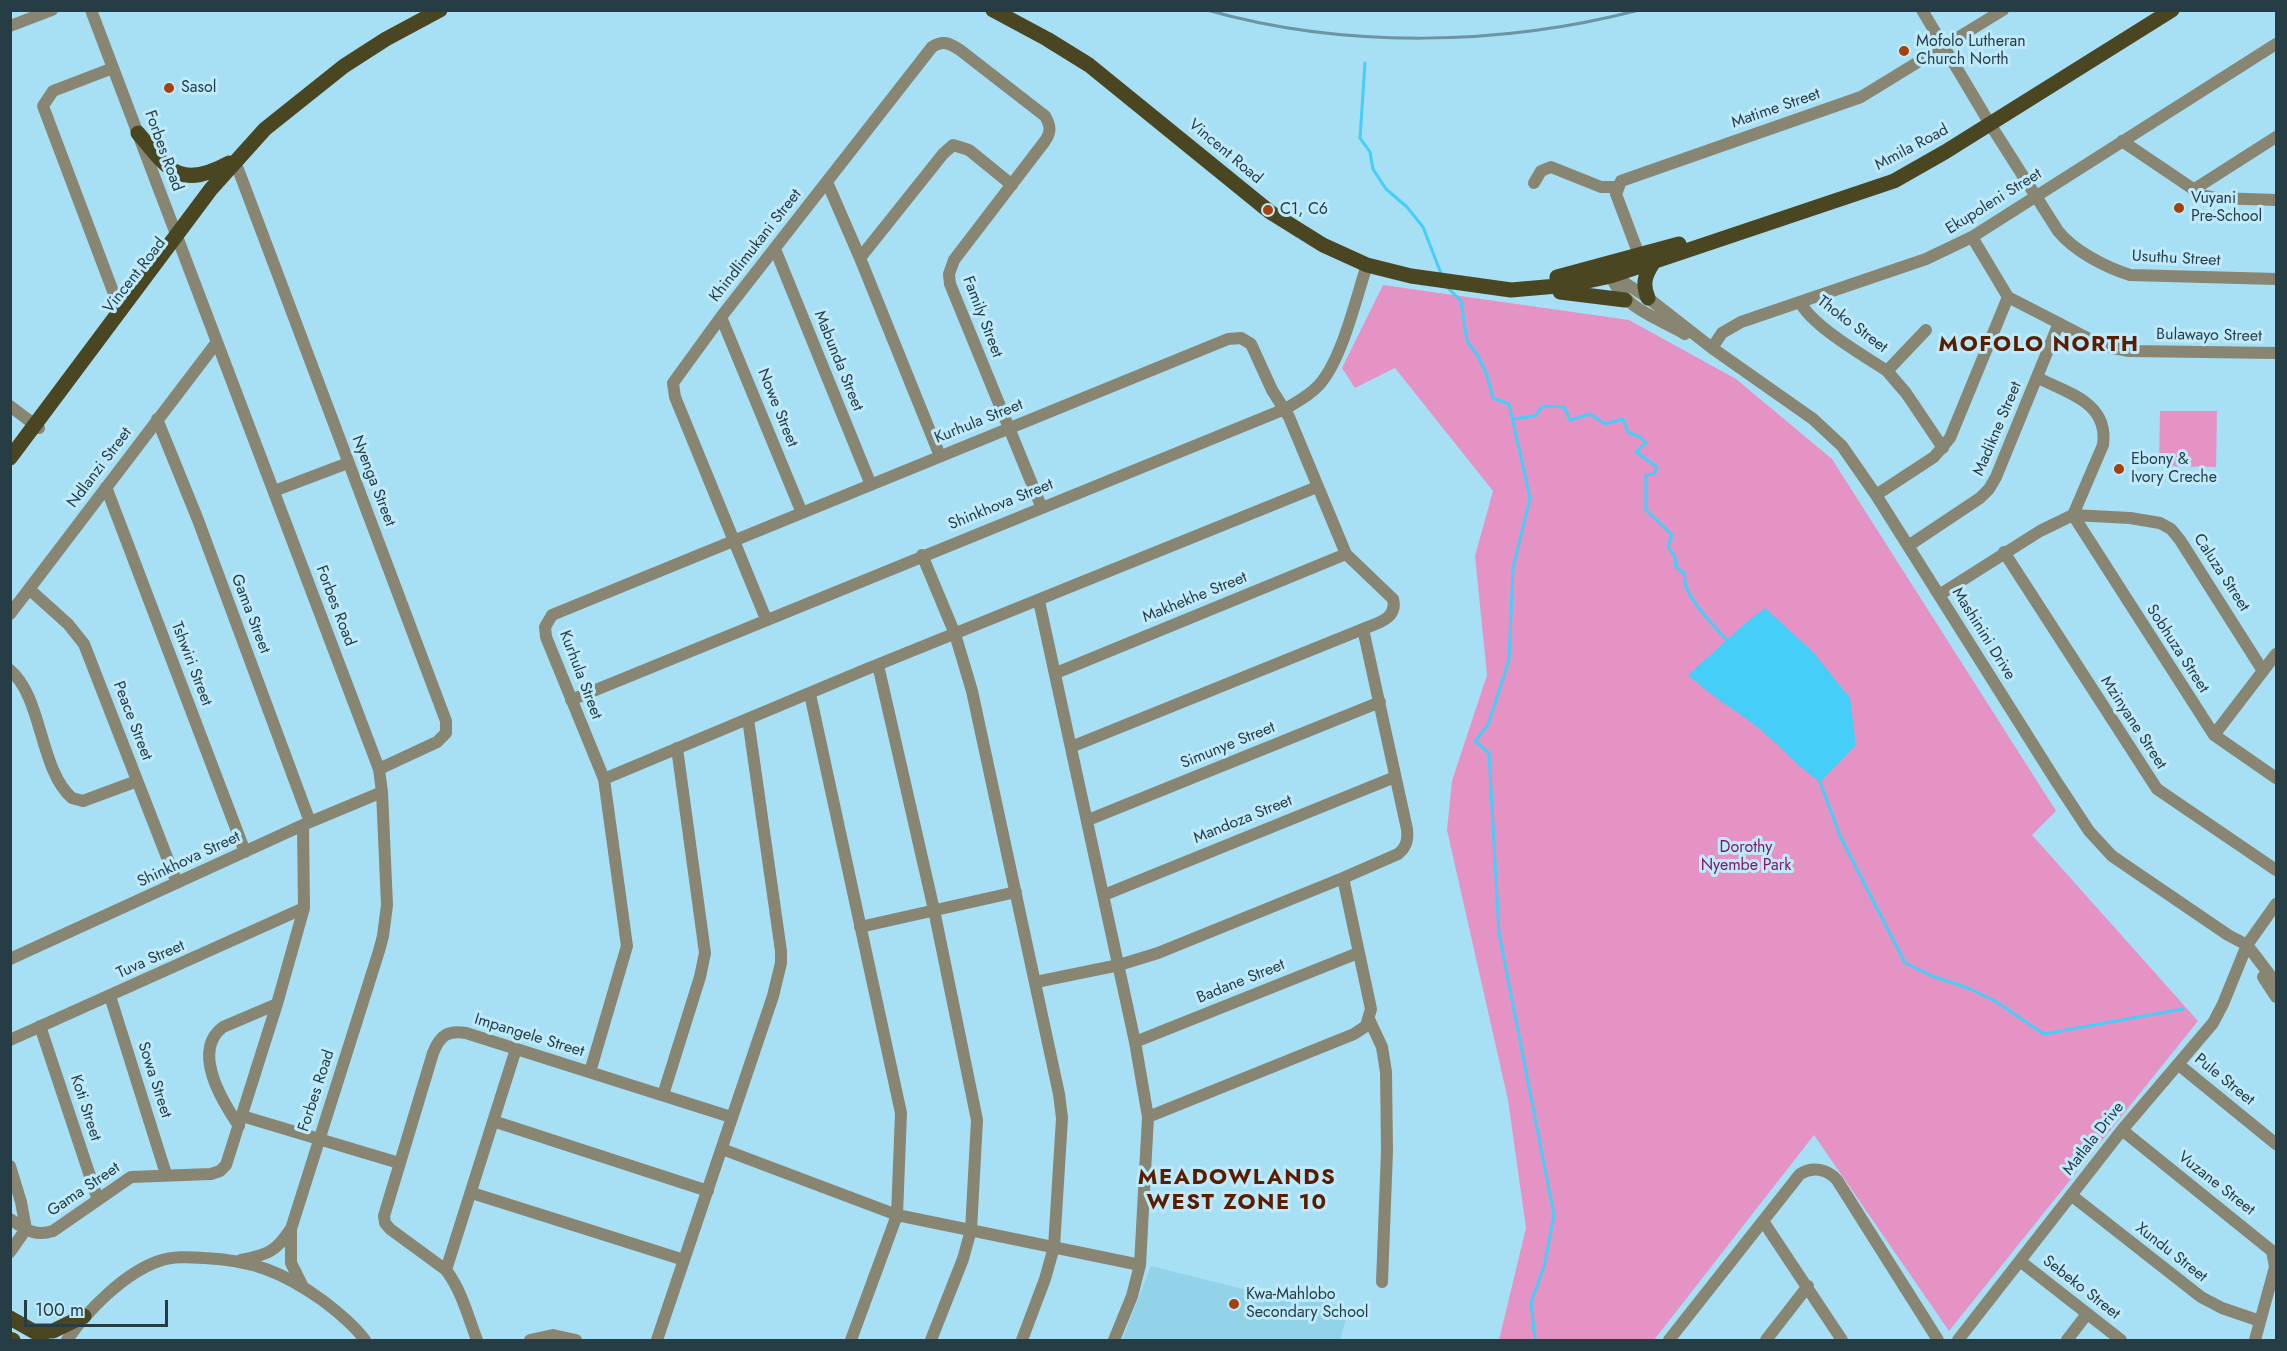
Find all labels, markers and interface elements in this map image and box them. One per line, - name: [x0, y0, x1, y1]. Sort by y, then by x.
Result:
- place label: Mofolo Lutheran Church North: [1916, 32, 2026, 70]
- marker: Mofolo Lutheran Church North: [1897, 44, 1911, 58]
- place label: Sasol: [181, 78, 216, 98]
- marker: Sasol: [162, 81, 176, 95]
- street label: Matime Street: [1729, 85, 1823, 133]
- street label: Forbes Road: [139, 108, 187, 194]
- street label: Vincent Road: [1184, 116, 1266, 188]
- street label: Mmila Road: [1872, 121, 1952, 175]
- street label: Ekupoleni Street: [1943, 165, 2045, 239]
- street label: Khindlimukani Street: [706, 186, 806, 306]
- place label: Vuyani Pre-School: [2191, 189, 2262, 227]
- place label: C1, C6: [1280, 200, 1328, 220]
- marker: Vuyani Pre-School: [2172, 201, 2186, 215]
- marker: C1, C6: [1261, 203, 1275, 217]
- street label: Vincent Road: [100, 234, 170, 318]
- street label: Usuthu Street: [2131, 247, 2221, 271]
- street label: Family Street: [958, 274, 1006, 360]
- street label: Thoko Street: [1813, 292, 1891, 358]
- street label: Mabunda Street: [809, 308, 867, 414]
- street label: Bulawayo Street: [2156, 325, 2262, 347]
- district label: MOFOLO NORTH: [1939, 333, 2139, 359]
- street label: Nowe Street: [753, 366, 801, 450]
- street label: Madikne Street: [1970, 379, 2026, 479]
- street label: Kurhula Street: [932, 396, 1026, 448]
- street label: Ndlanzi Street: [64, 424, 136, 512]
- street label: Nyenga Street: [347, 433, 399, 529]
- place label: Ebony & Ivory Creche: [2131, 450, 2217, 488]
- marker: Ebony & Ivory Creche: [2112, 462, 2126, 476]
- street label: Shinkhova Street: [946, 475, 1056, 535]
- street label: Caluza Street: [2189, 531, 2253, 615]
- street label: Forbes Road: [311, 563, 359, 649]
- street label: Makhekhe Street: [1140, 568, 1250, 628]
- street label: Gama Street: [226, 572, 274, 656]
- street label: Mashinini Drive: [1947, 584, 2019, 684]
- street label: Sobhuza Street: [2141, 601, 2213, 697]
- street label: Tshwiri Street: [166, 619, 216, 709]
- street label: Kurhula Street: [554, 628, 606, 722]
- street label: Mzinyane Street: [2096, 673, 2170, 773]
- street label: Peace Street: [108, 679, 156, 763]
- street label: Simunye Street: [1178, 718, 1278, 774]
- street label: Mandoza Street: [1191, 791, 1295, 849]
- street label: Shinkhova Street: [134, 828, 244, 892]
- park label: Dorothy Nyembe Park: [1701, 838, 1791, 876]
- street label: Tuva Street: [114, 937, 188, 983]
- street label: Badane Street: [1194, 956, 1288, 1008]
- street label: Impangele Street: [472, 1010, 586, 1062]
- street label: Sowa Street: [133, 1040, 175, 1120]
- street label: Forbes Road: [295, 1048, 339, 1134]
- street label: Pule Street: [2190, 1050, 2258, 1110]
- street label: Koti Street: [65, 1073, 105, 1143]
- street label: Matlala Drive: [2059, 1099, 2129, 1179]
- street label: Vuzane Street: [2174, 1148, 2258, 1220]
- street label: Gama Street: [44, 1159, 124, 1221]
- district label: MEADOWLANDS WEST ZONE 10: [1138, 1166, 1336, 1218]
- street label: Xundu Street: [2131, 1219, 2211, 1287]
- street label: Sebeko Street: [2038, 1252, 2124, 1324]
- place label: Kwa-Mahlobo Secondary School: [1246, 1285, 1368, 1323]
- scale bar: [27, 1288, 171, 1326]
- text: 100 m: [35, 1297, 84, 1323]
- marker: Kwa-Mahlobo Secondary School: [1227, 1297, 1241, 1311]

